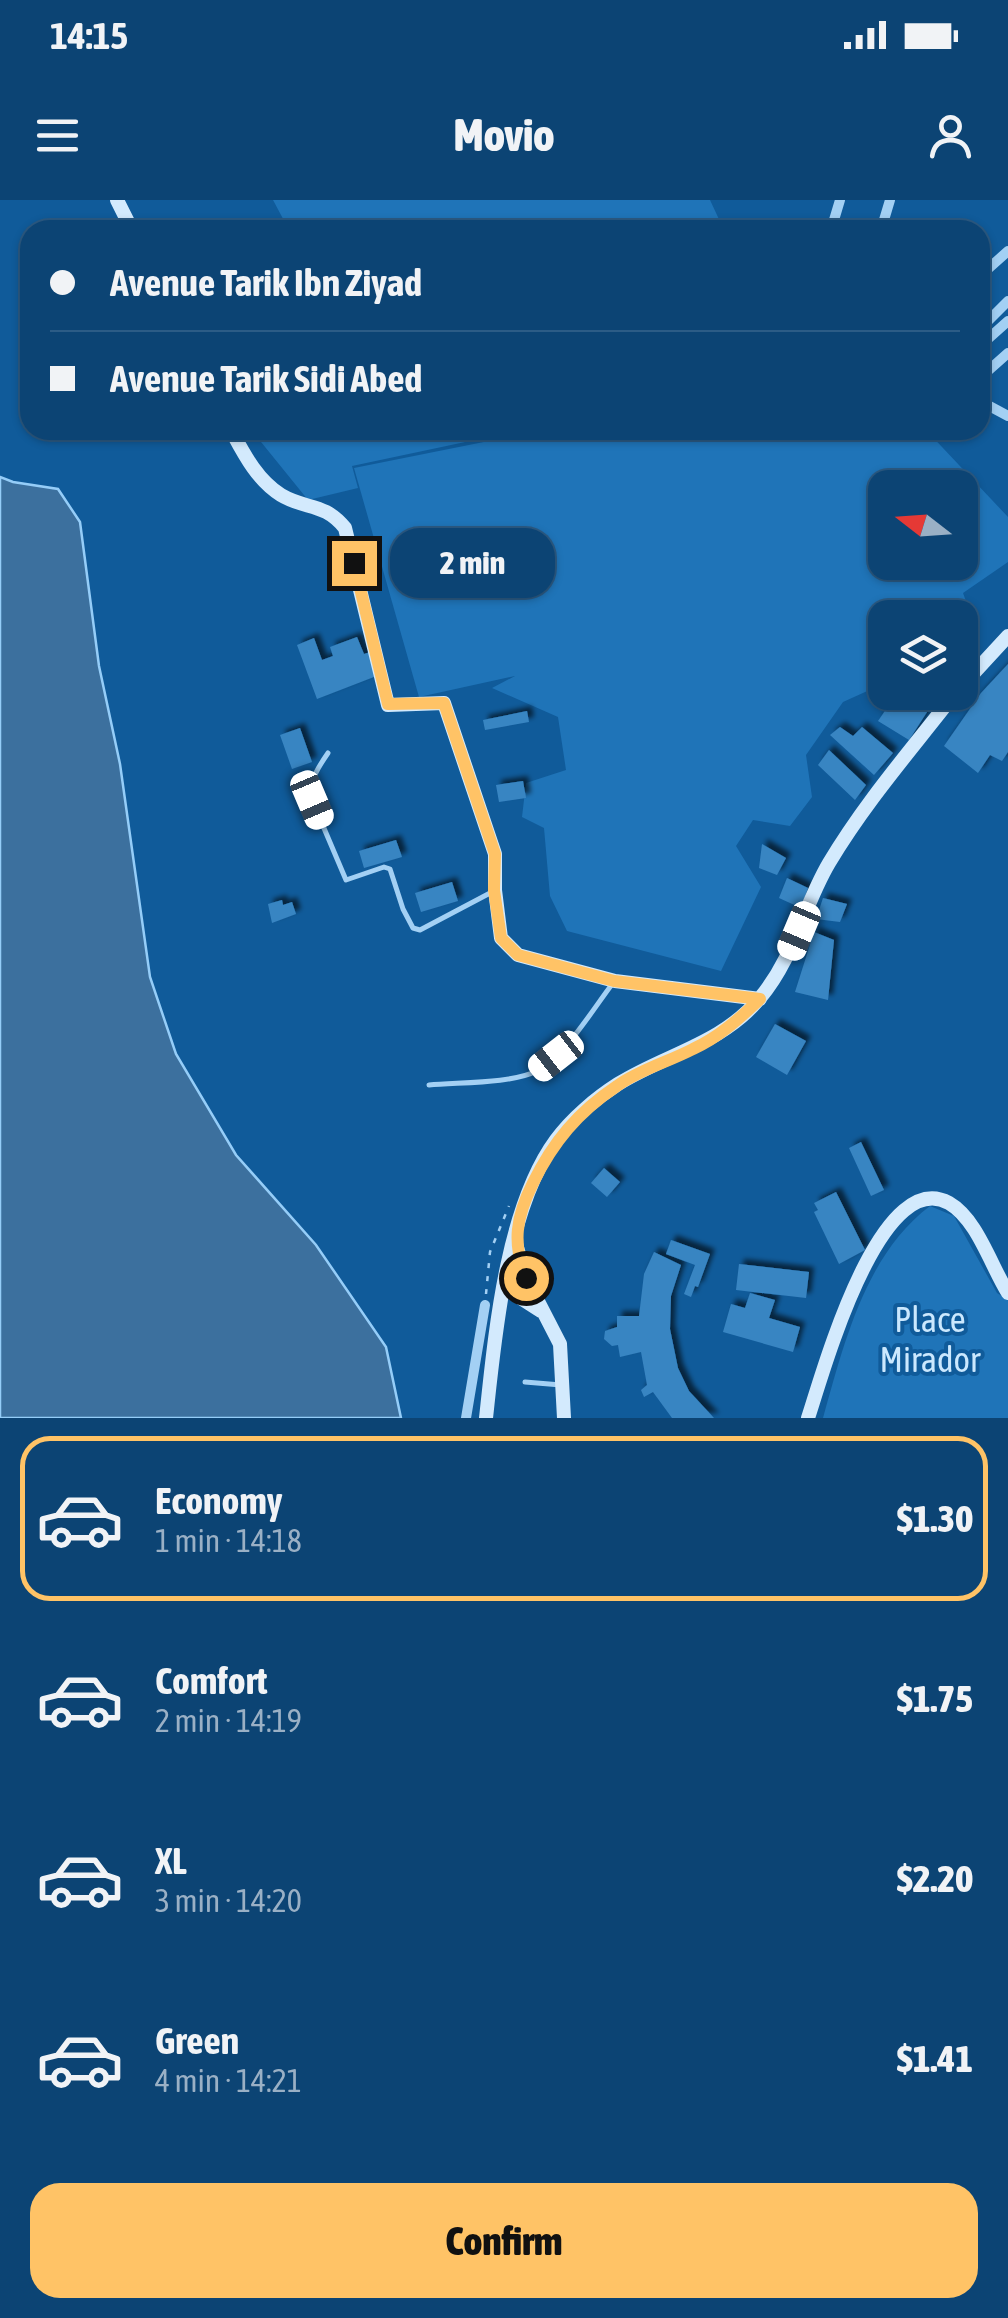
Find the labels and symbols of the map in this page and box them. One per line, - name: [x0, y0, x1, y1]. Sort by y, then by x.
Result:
- north arrow: [868, 470, 978, 580]
- callout: 2 min: [389, 528, 554, 598]
- route end: [332, 541, 377, 586]
- car: [286, 767, 338, 833]
- car: [773, 898, 825, 964]
- car: [523, 1026, 589, 1086]
- route start: [504, 1256, 549, 1301]
- park label: Place Mirador: [880, 1299, 981, 1379]

